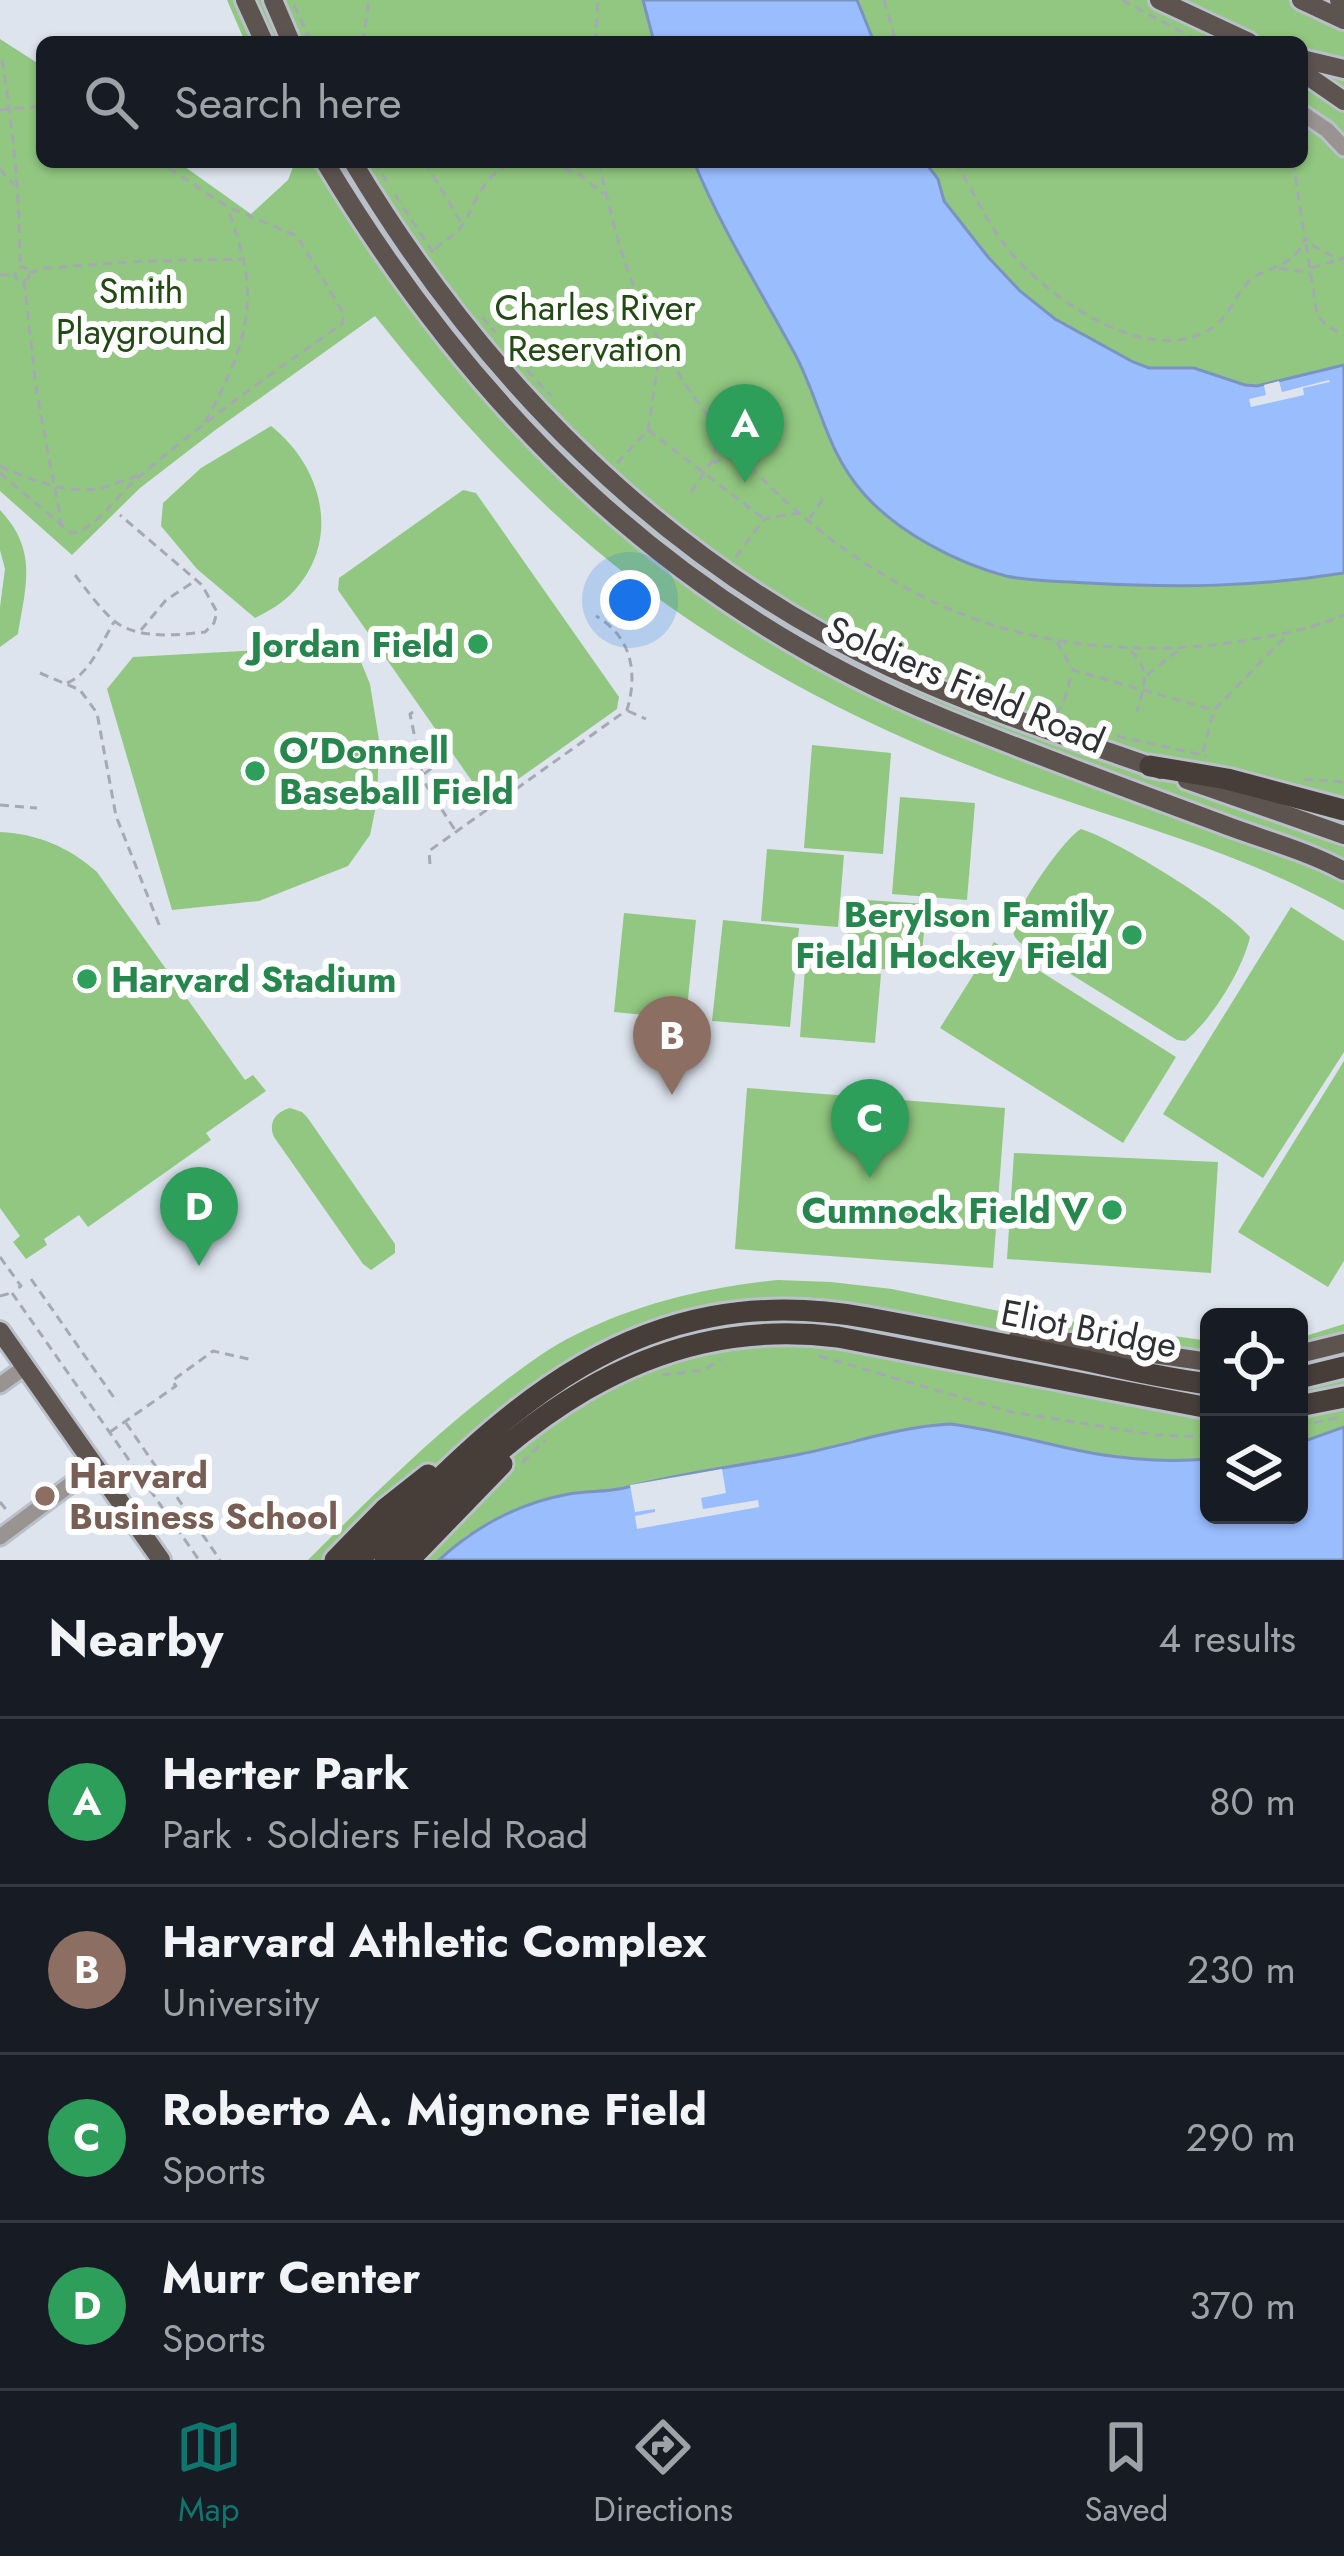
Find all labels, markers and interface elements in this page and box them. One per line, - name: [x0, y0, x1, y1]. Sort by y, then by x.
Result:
- search box: [36, 36, 1308, 168]
- icon: search: [78, 69, 144, 135]
- text: Search here: [174, 70, 402, 135]
- park label: Smith Playground: [56, 264, 226, 357]
- park label: Charles River Reservation: [494, 281, 696, 374]
- pin: A: [706, 384, 784, 483]
- your location: [600, 570, 660, 630]
- street label: Soldiers Field Road: [819, 602, 1113, 766]
- place label: Jordan Field: [245, 618, 454, 670]
- marker: Jordan Field: [465, 631, 491, 657]
- place label: O'Donnell Baseball Field: [279, 724, 514, 817]
- marker: O'Donnell Baseball Field: [242, 758, 268, 784]
- place label: Berylson Family Field Hockey Field: [795, 888, 1109, 981]
- marker: Berylson Family Field Hockey Field: [1119, 922, 1145, 948]
- place label: Harvard Stadium: [111, 953, 396, 1005]
- marker: Harvard Stadium: [74, 966, 100, 992]
- pin: B: [633, 996, 711, 1095]
- pin: C: [831, 1079, 909, 1178]
- pin: D: [160, 1167, 238, 1266]
- place label: Cumnock Field V: [802, 1184, 1089, 1236]
- marker: Cumnock Field V: [1099, 1197, 1125, 1223]
- street label: Eliot Bridge: [997, 1286, 1181, 1370]
- map controls: [1200, 1308, 1308, 1524]
- button: locate: [1200, 1308, 1308, 1416]
- button: layers: [1200, 1416, 1308, 1524]
- place label: Harvard Business School: [69, 1449, 338, 1542]
- marker: Harvard Business School: [32, 1483, 58, 1509]
- text: Nearby: [48, 1601, 223, 1675]
- text: 4 results: [1158, 1610, 1296, 1667]
- text: Herter Park: [162, 1741, 409, 1806]
- text: A: [73, 1773, 101, 1830]
- text: 80 m: [1209, 1773, 1296, 1830]
- text: Park · Soldiers Field Road: [162, 1806, 588, 1863]
- text: Harvard Athletic Complex: [162, 1909, 707, 1974]
- text: B: [74, 1941, 100, 1998]
- text: 230 m: [1187, 1941, 1296, 1998]
- text: University: [162, 1974, 319, 2031]
- text: Roberto A. Mignone Field: [162, 2077, 707, 2142]
- text: C: [73, 2109, 101, 2166]
- text: 290 m: [1186, 2109, 1296, 2166]
- text: Sports: [162, 2142, 265, 2199]
- text: Murr Center: [162, 2245, 420, 2310]
- text: D: [73, 2277, 101, 2334]
- text: 370 m: [1189, 2277, 1296, 2334]
- text: Sports: [162, 2310, 265, 2367]
- tab: Map: [176, 2414, 242, 2533]
- tab: Directions: [593, 2414, 733, 2533]
- tab: Saved: [1085, 2414, 1168, 2533]

